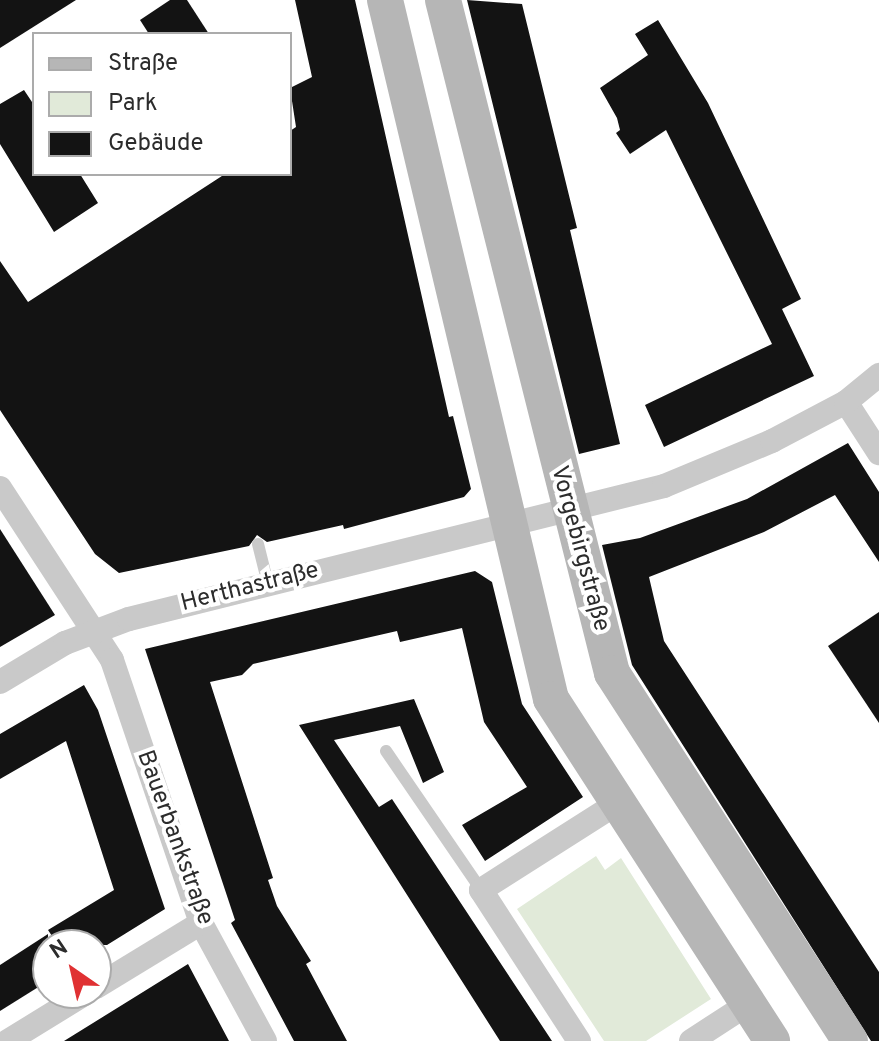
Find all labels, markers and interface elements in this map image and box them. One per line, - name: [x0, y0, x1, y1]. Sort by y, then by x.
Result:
- legend: [32, 32, 292, 176]
- text: Straße: [108, 49, 178, 79]
- text: Park: [108, 89, 158, 119]
- text: Gebäude: [108, 129, 203, 159]
- street label: Vorgebirgstraße: [543, 463, 615, 635]
- street label: Herthastraße: [178, 557, 322, 619]
- street label: Bauerbankstraße: [129, 747, 219, 929]
- north arrow: [32, 929, 112, 1009]
- text: N: [45, 935, 74, 966]

